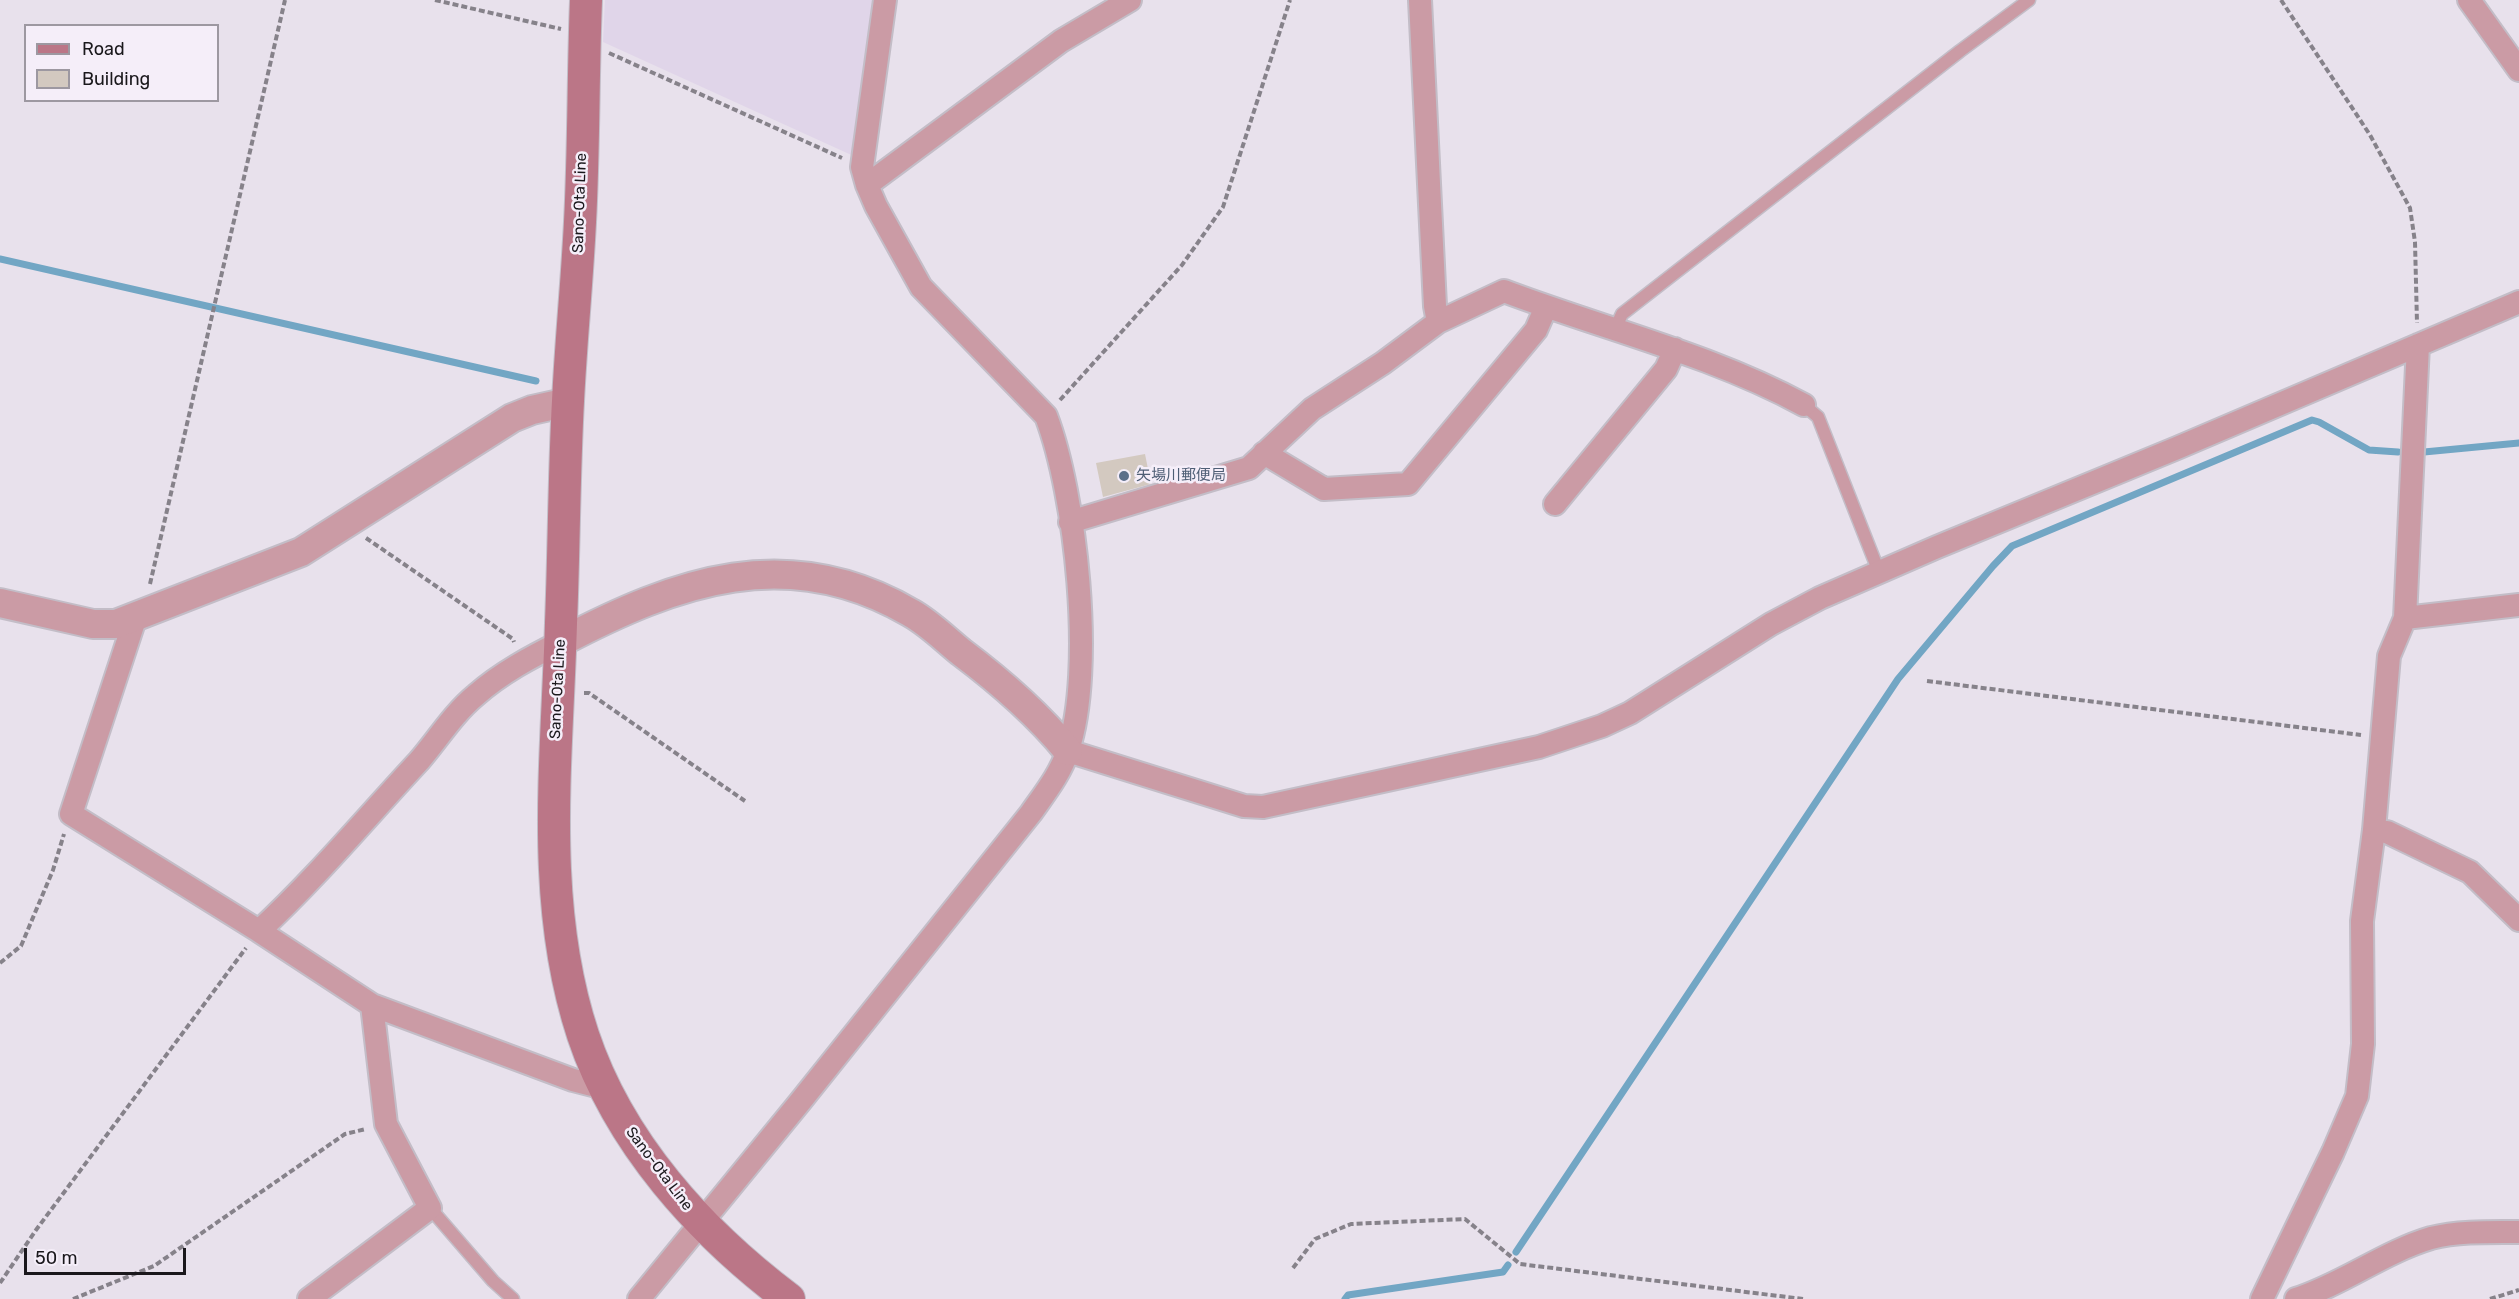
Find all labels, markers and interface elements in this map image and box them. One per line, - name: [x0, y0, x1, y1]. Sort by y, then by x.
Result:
- legend: [24, 24, 219, 102]
- text: Road: [82, 38, 125, 60]
- text: Building: [82, 68, 150, 90]
- street label: Sano-Ota Line: [569, 153, 591, 253]
- place label: 矢場川郵便局: [1136, 467, 1226, 485]
- marker: 矢場川郵便局: [1117, 469, 1131, 483]
- street label: Sano-Ota Line: [546, 639, 570, 739]
- street label: Sano-Ota Line: [622, 1124, 696, 1214]
- scale bar: [27, 1236, 189, 1274]
- text: 50 m: [35, 1247, 78, 1269]

